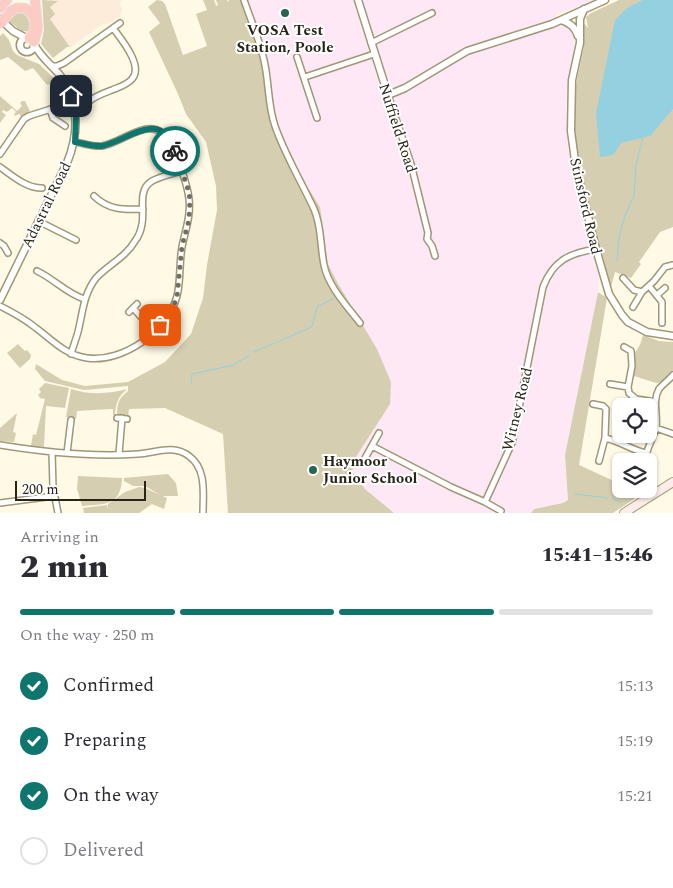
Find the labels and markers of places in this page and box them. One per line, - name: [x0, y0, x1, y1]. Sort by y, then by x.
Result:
- marker: VOSA Test Station, Poole: [279, 7, 291, 19]
- place label: VOSA Test Station, Poole: [236, 19, 334, 59]
- pin: [50, 75, 92, 117]
- pin: [139, 304, 181, 346]
- place label: Haymoor Junior School: [323, 450, 418, 490]
- marker: Haymoor Junior School: [307, 464, 319, 476]

